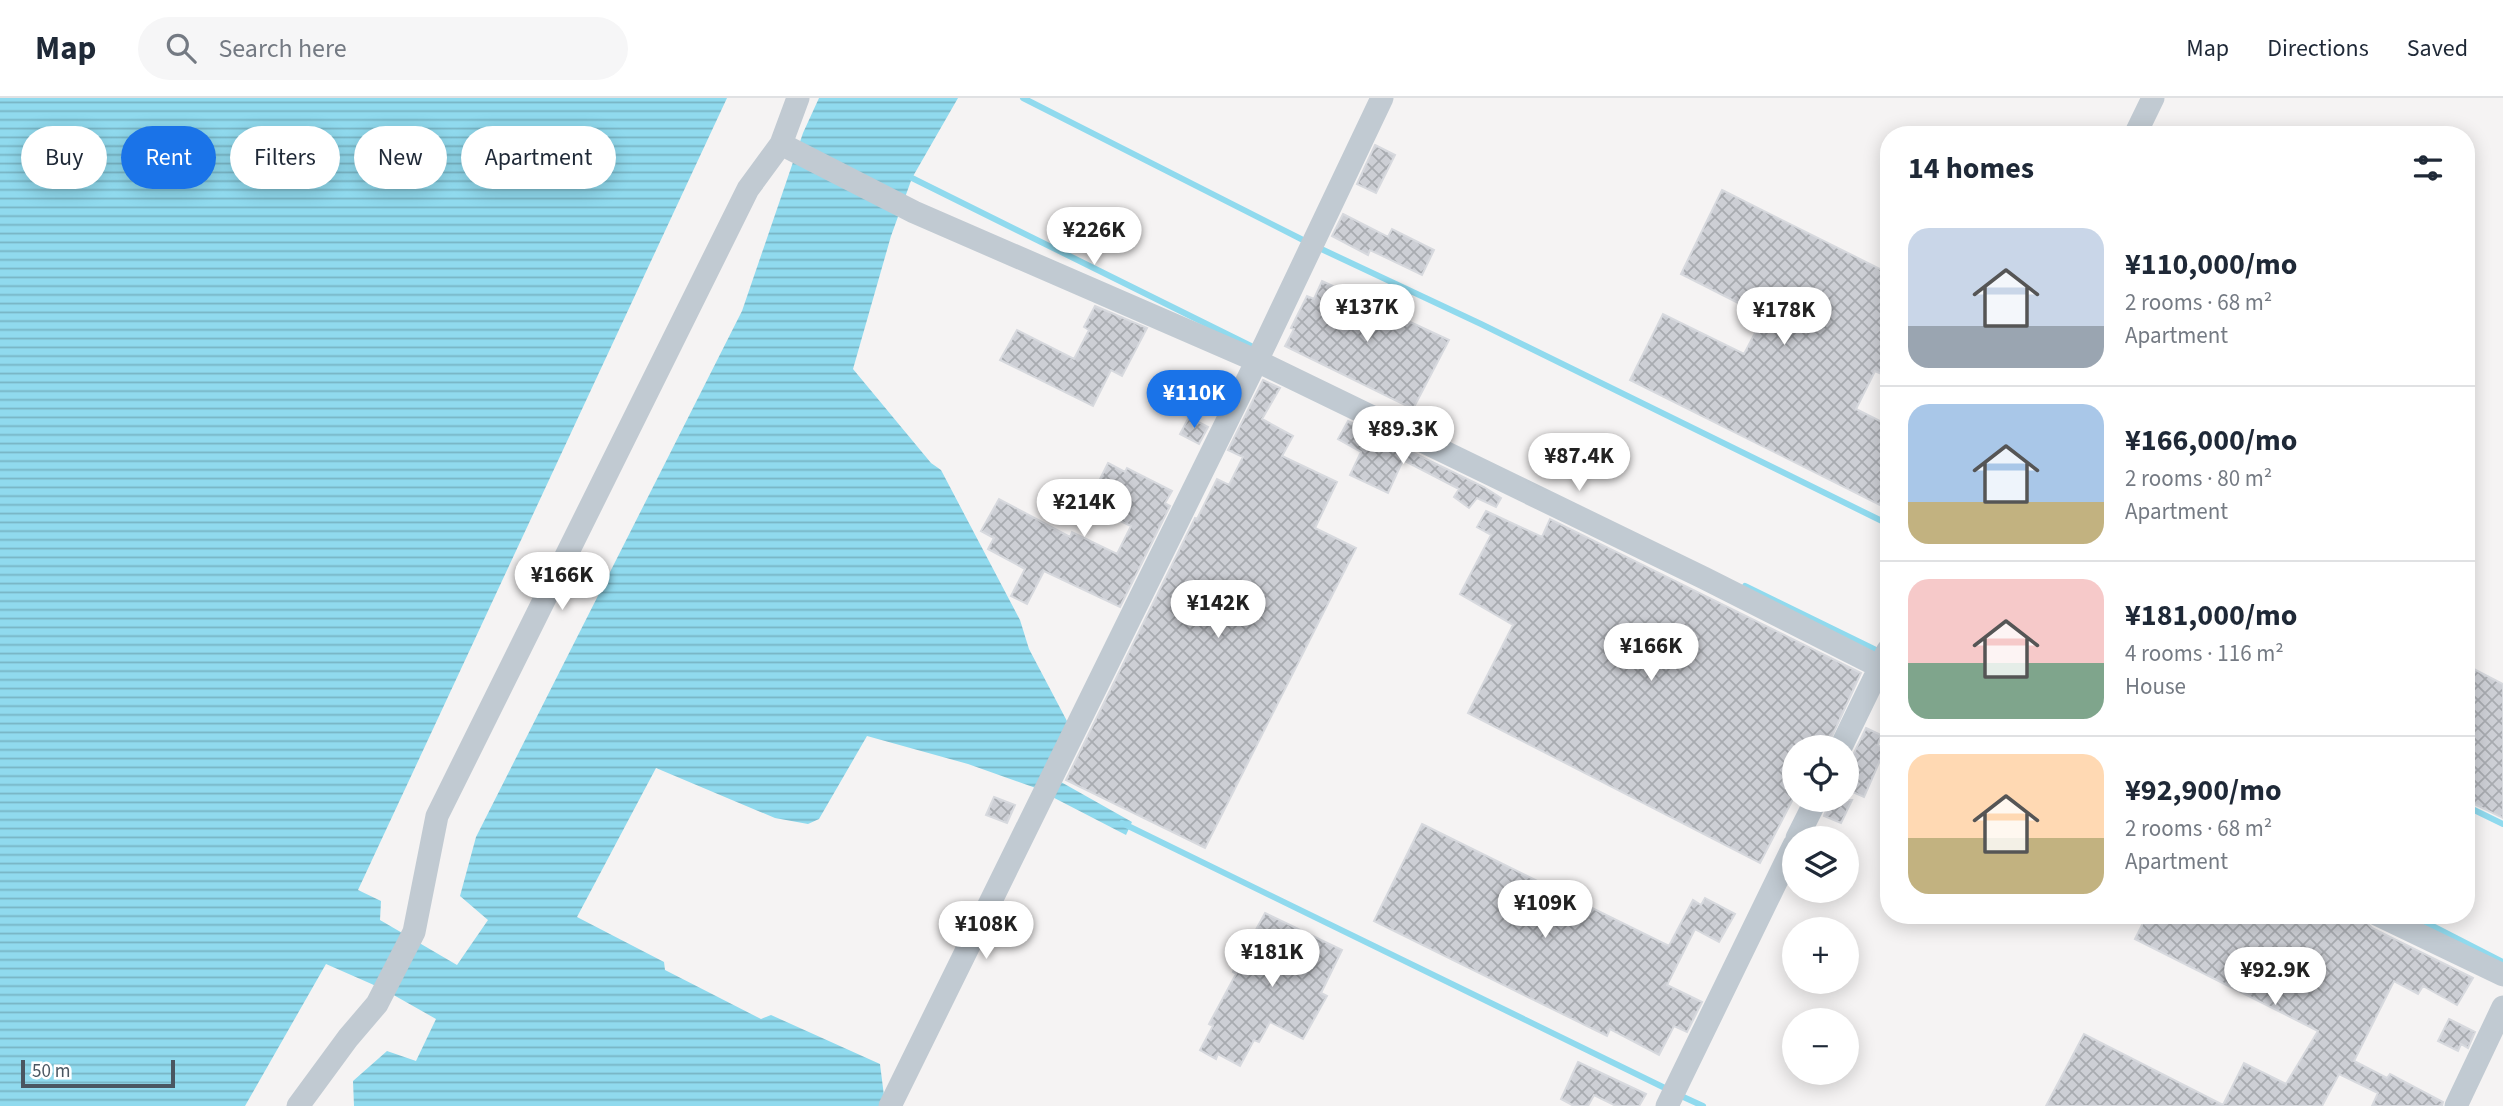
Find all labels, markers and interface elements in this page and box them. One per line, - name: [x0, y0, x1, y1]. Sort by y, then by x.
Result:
- search box: [138, 17, 628, 80]
- text: Map: [35, 25, 96, 72]
- icon: search: [162, 29, 200, 67]
- text: Search here: [218, 30, 347, 67]
- text: Map: [2186, 31, 2229, 66]
- text: Directions: [2267, 31, 2369, 66]
- text: Saved: [2407, 31, 2468, 66]
- chip: Buy: [21, 126, 107, 189]
- chip: Rent: [121, 126, 216, 189]
- chip: Filters: [230, 126, 340, 189]
- chip: New: [354, 126, 447, 189]
- chip: Apartment: [461, 126, 616, 189]
- text: 14 homes: [1908, 147, 2034, 190]
- icon: filters: [2409, 149, 2447, 187]
- pin: ¥226K: [1045, 208, 1143, 267]
- text: ¥226K: [1063, 213, 1125, 246]
- text: ¥110,000/mo: [2125, 243, 2297, 286]
- icon: home: [1964, 256, 2048, 340]
- pin: ¥137K: [1318, 285, 1416, 344]
- text: 2 rooms · 68 m²: [2125, 286, 2272, 319]
- pin: ¥178K: [1735, 288, 1833, 347]
- text: ¥137K: [1336, 290, 1398, 323]
- text: ¥178K: [1753, 293, 1815, 326]
- text: Apartment: [2125, 319, 2228, 352]
- pin: ¥110K: [1145, 370, 1243, 430]
- text: ¥110K: [1163, 376, 1225, 409]
- pin: ¥89.3K: [1346, 406, 1460, 466]
- text: ¥89.3K: [1368, 412, 1438, 445]
- text: ¥166,000/mo: [2125, 419, 2297, 462]
- icon: home: [1964, 432, 2048, 516]
- pin: ¥87.4K: [1522, 434, 1636, 493]
- text: ¥87.4K: [1544, 439, 1614, 472]
- text: 2 rooms · 80 m²: [2125, 462, 2272, 495]
- pin: ¥214K: [1035, 480, 1133, 539]
- text: ¥214K: [1053, 485, 1115, 518]
- text: Apartment: [2125, 495, 2228, 528]
- pin: ¥166K: [513, 552, 611, 612]
- text: ¥166K: [531, 558, 593, 591]
- pin: ¥142K: [1169, 580, 1267, 640]
- text: ¥142K: [1187, 586, 1249, 619]
- text: ¥181,000/mo: [2125, 594, 2297, 637]
- icon: home: [1964, 607, 2048, 691]
- pin: ¥166K: [1602, 624, 1700, 683]
- text: ¥166K: [1620, 629, 1682, 662]
- text: 4 rooms · 116 m²: [2125, 637, 2284, 670]
- text: House: [2125, 670, 2186, 703]
- map controls: [1782, 735, 1859, 1085]
- button: locate: [1782, 735, 1859, 812]
- text: ¥92,900/mo: [2125, 769, 2282, 812]
- icon: home: [1964, 782, 2048, 866]
- text: 2 rooms · 68 m²: [2125, 812, 2272, 845]
- button: layers: [1782, 826, 1859, 903]
- text: Apartment: [2125, 845, 2228, 878]
- pin: ¥109K: [1496, 880, 1594, 940]
- text: ¥109K: [1514, 886, 1576, 919]
- pin: ¥108K: [937, 902, 1035, 961]
- text: ¥108K: [955, 907, 1017, 940]
- button: +: [1782, 917, 1859, 994]
- pin: ¥181K: [1223, 930, 1321, 989]
- text: ¥181K: [1241, 935, 1303, 968]
- pin: ¥92.9K: [2218, 948, 2332, 1007]
- text: ¥92.9K: [2240, 953, 2310, 986]
- button: −: [1782, 1008, 1859, 1085]
- scale bar: [21, 1057, 175, 1089]
- text: 50 m: [32, 1058, 70, 1085]

